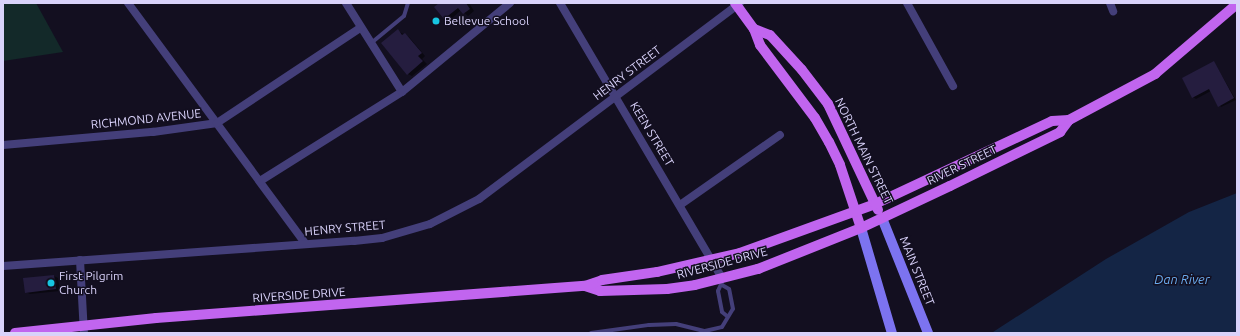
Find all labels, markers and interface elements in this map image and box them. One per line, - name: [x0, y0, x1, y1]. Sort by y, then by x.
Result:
- place label: Bellevue School: [444, 14, 529, 28]
- marker: Bellevue School: [431, 16, 441, 26]
- street label: HENRY STREET: [590, 43, 664, 103]
- street label: NORTH MAIN STREET: [832, 96, 896, 206]
- street label: KEEN STREET: [627, 99, 677, 169]
- street label: RICHMOND AVENUE: [90, 106, 202, 132]
- street label: RIVER STREET: [925, 142, 999, 188]
- street label: HENRY STREET: [304, 217, 386, 239]
- street label: MAIN STREET: [897, 234, 937, 308]
- street label: RIVERSIDE DRIVE: [675, 244, 769, 282]
- place label: First Pilgrim Church: [59, 269, 123, 297]
- water label: Dan River: [1154, 271, 1210, 287]
- marker: First Pilgrim Church: [46, 278, 56, 288]
- street label: RIVERSIDE DRIVE: [252, 285, 346, 305]

